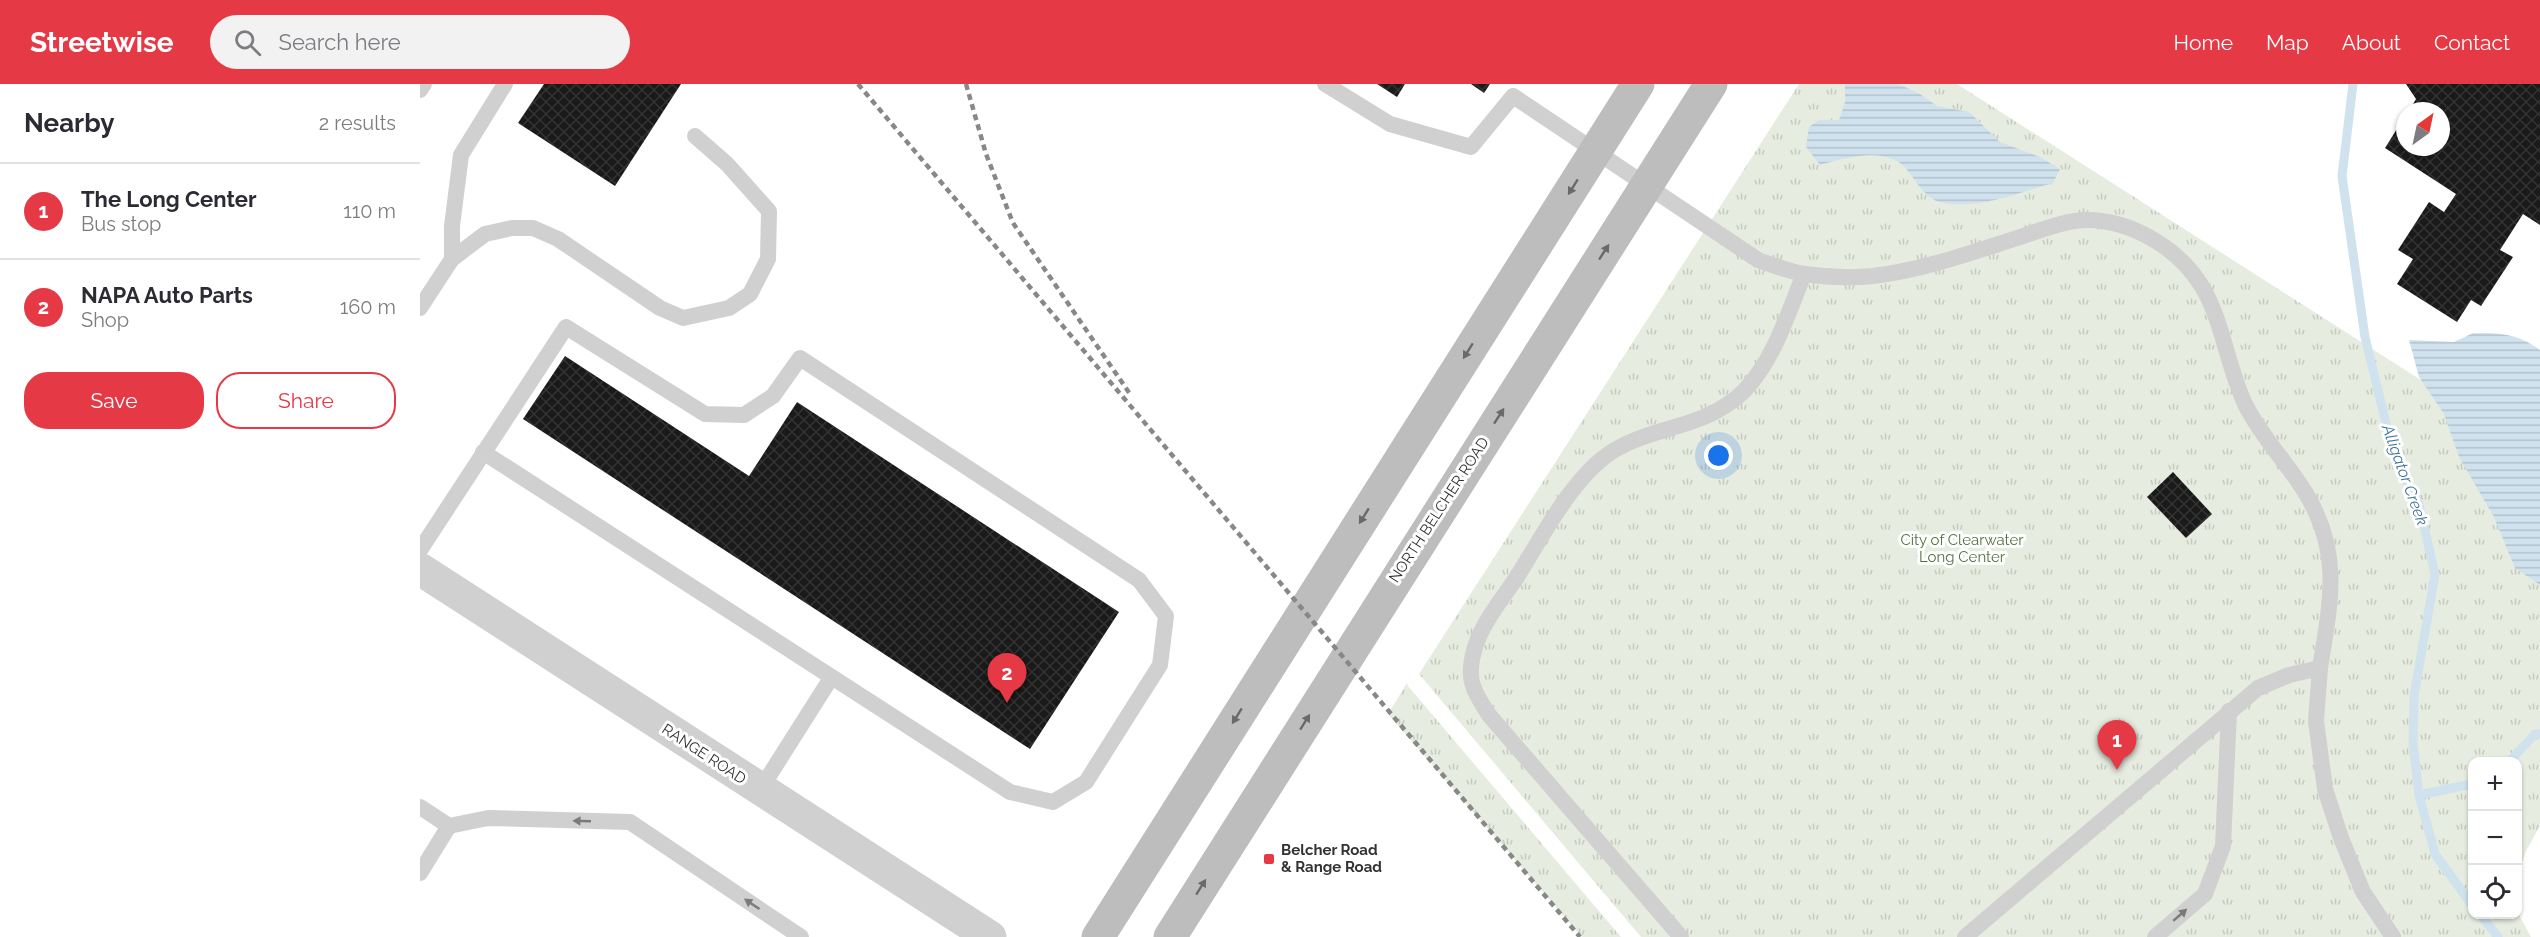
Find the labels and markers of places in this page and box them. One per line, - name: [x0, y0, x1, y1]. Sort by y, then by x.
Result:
- pin: 2: [988, 654, 1026, 703]
- pin: 1: [2098, 720, 2136, 770]
- place label: Belcher Road & Range Road: [1281, 841, 1382, 876]
- marker: Belcher Road & Range Road: [1262, 852, 1276, 866]

